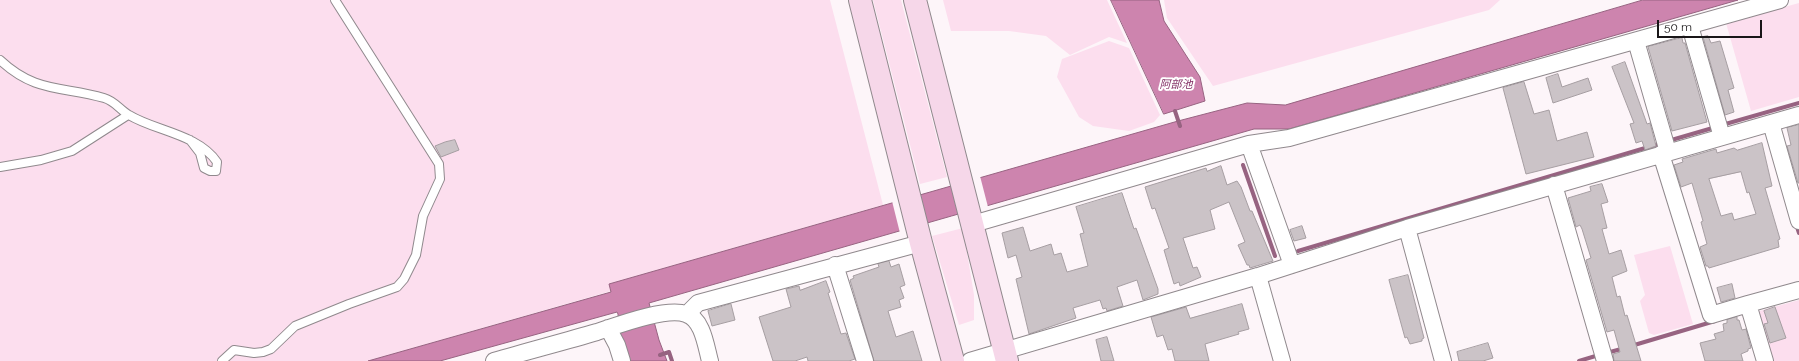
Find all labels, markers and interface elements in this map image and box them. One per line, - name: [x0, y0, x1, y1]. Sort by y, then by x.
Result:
- scale bar: [1659, 12, 1764, 38]
- text: 50 m: [1664, 20, 1692, 34]
- water label: 阿部池: [1160, 78, 1192, 92]

